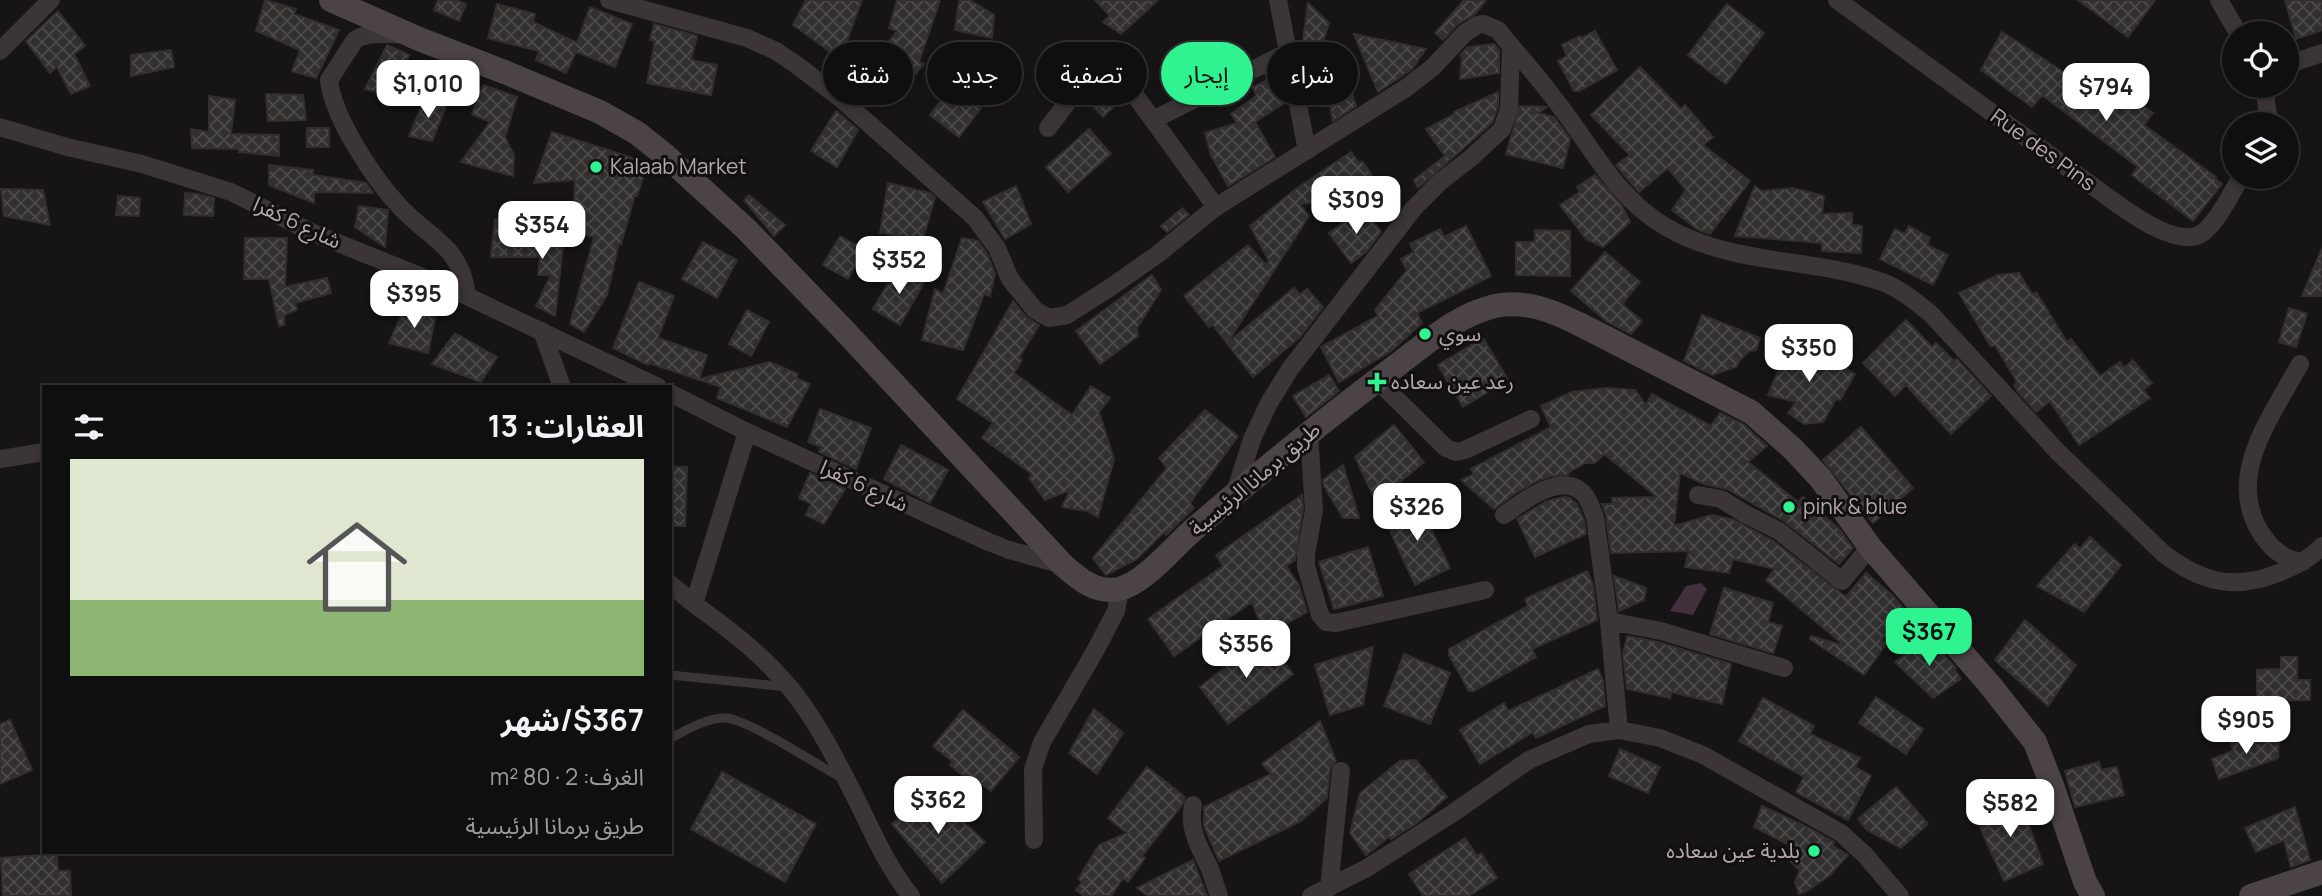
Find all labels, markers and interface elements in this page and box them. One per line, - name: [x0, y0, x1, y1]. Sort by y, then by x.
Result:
- map controls: [2222, 21, 2299, 189]
- button: locate: [2222, 21, 2299, 98]
- chip: شقة: [823, 42, 913, 105]
- chip: جديد: [927, 42, 1022, 105]
- chip: تصفية: [1036, 42, 1147, 105]
- chip: إيجار: [1161, 42, 1253, 105]
- chip: شراء: [1267, 42, 1358, 105]
- pin: $1,010: [371, 60, 485, 120]
- pin: $794: [2065, 64, 2147, 123]
- text: $1,010: [393, 67, 463, 99]
- text: $794: [2078, 70, 2134, 102]
- street label: Rue des Pins: [1986, 102, 2102, 197]
- button: layers: [2222, 112, 2299, 189]
- place label: Kalaab Market: [610, 152, 747, 180]
- marker: Kalaab Market: [588, 159, 604, 175]
- pin: $309: [1315, 176, 1397, 236]
- text: $309: [1327, 183, 1385, 215]
- street label: شارع 6 كفرا: [248, 189, 346, 257]
- pin: $354: [501, 202, 583, 261]
- text: $354: [514, 208, 570, 240]
- pin: $352: [858, 236, 940, 296]
- text: $352: [872, 243, 926, 275]
- pin: $395: [373, 270, 455, 330]
- text: $395: [386, 277, 442, 309]
- place label: سوي: [1439, 319, 1481, 350]
- pin: $350: [1768, 324, 1850, 384]
- marker: سوي: [1417, 326, 1433, 342]
- text: $350: [1781, 331, 1837, 363]
- place label: رعد عين سعاده: [1391, 367, 1514, 395]
- marker: رعد عين سعاده: [1369, 374, 1385, 390]
- text: العقارات: 13: [488, 405, 644, 446]
- icon: filters: [70, 408, 108, 446]
- street label: طريق برمانا الرئيسية: [1183, 415, 1326, 541]
- street label: شارع 6 كفرا: [815, 452, 913, 520]
- pin: $326: [1376, 484, 1458, 543]
- text: $326: [1389, 490, 1445, 522]
- place label: pink & blue: [1803, 492, 1907, 520]
- marker: pink & blue: [1781, 499, 1797, 515]
- icon: home: [294, 504, 420, 630]
- pin: $367: [1888, 608, 1970, 668]
- text: $367: [1902, 615, 1956, 647]
- pin: $356: [1205, 620, 1287, 680]
- text: $356: [1218, 627, 1274, 659]
- pin: $905: [2205, 696, 2287, 756]
- text: $367/شهر: [501, 699, 644, 740]
- text: $905: [2217, 703, 2275, 735]
- text: الغرف: 2 · 80 m²: [490, 760, 644, 792]
- pin: $362: [897, 776, 979, 836]
- pin: $582: [1969, 780, 2051, 839]
- text: $362: [910, 783, 966, 815]
- text: $582: [1982, 786, 2038, 818]
- text: طريق برمانا الرئيسية: [465, 809, 644, 841]
- place label: بلدية عين سعاده: [1666, 836, 1800, 864]
- marker: بلدية عين سعاده: [1806, 843, 1822, 859]

